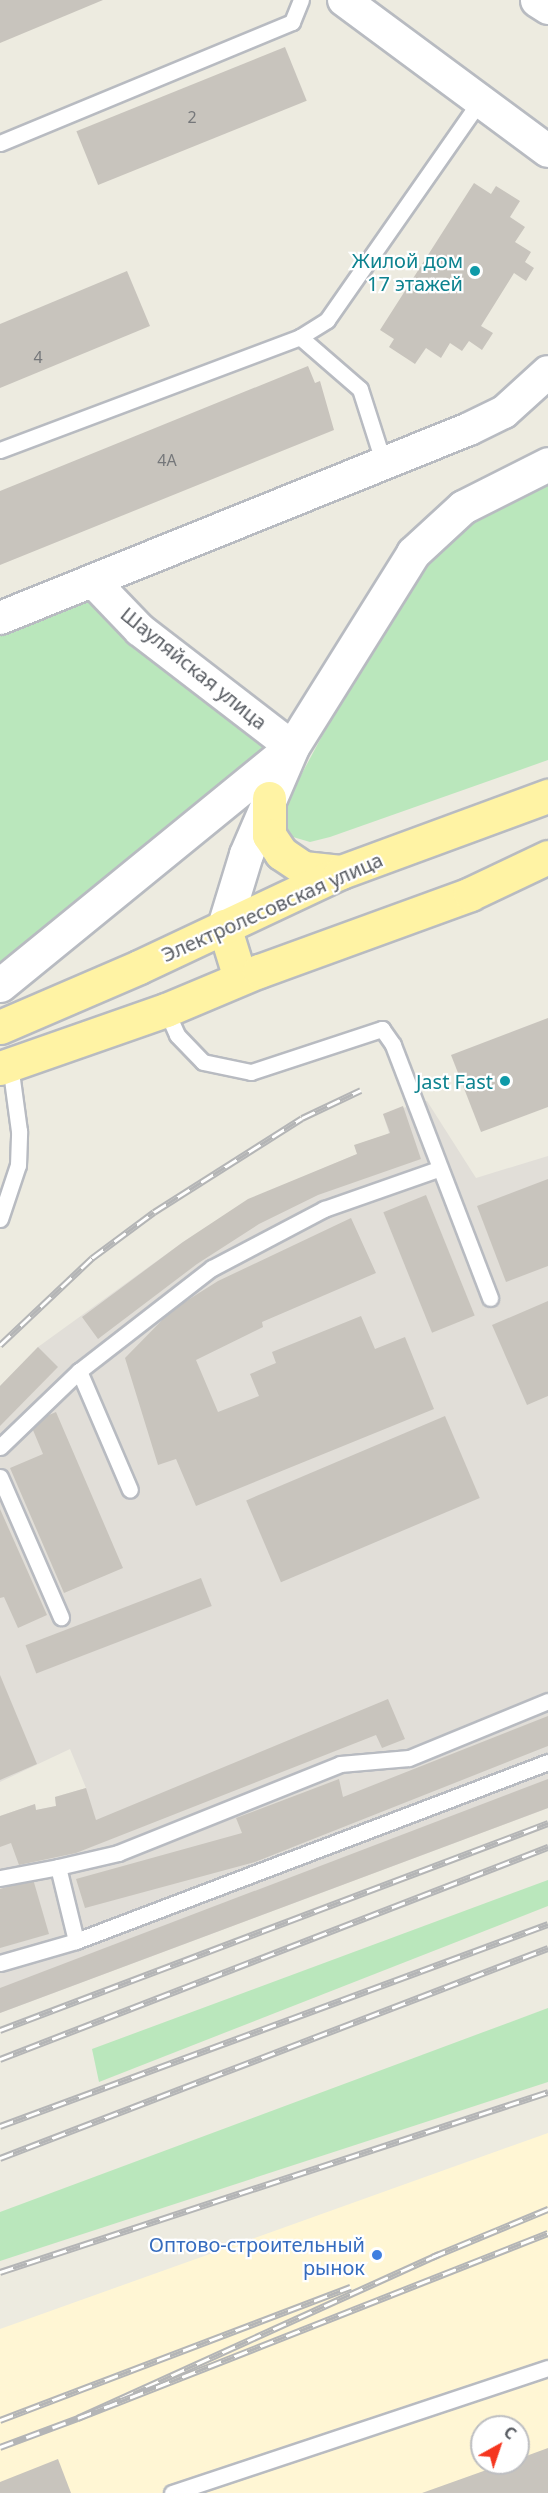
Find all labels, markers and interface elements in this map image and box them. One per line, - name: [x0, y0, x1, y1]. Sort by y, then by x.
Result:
- house number: 2: [187, 107, 197, 127]
- place label: Жилой дом 17 этажей: [352, 248, 463, 295]
- marker: Жилой дом 17 этажей: [468, 264, 482, 278]
- house number: 4: [33, 347, 43, 367]
- house number: 4А: [157, 450, 177, 470]
- street label: Шауляйская улица: [116, 602, 272, 734]
- street label: Электролесовская улица: [158, 847, 386, 967]
- place label: Jast Fast: [416, 1069, 493, 1093]
- marker: Jast Fast: [498, 1074, 512, 1088]
- place label: Оптово-строительный рынок: [149, 2232, 365, 2279]
- marker: Оптово-строительный рынок: [370, 2248, 384, 2262]
- north arrow: [470, 2415, 530, 2475]
- text: С: [499, 2421, 521, 2444]

